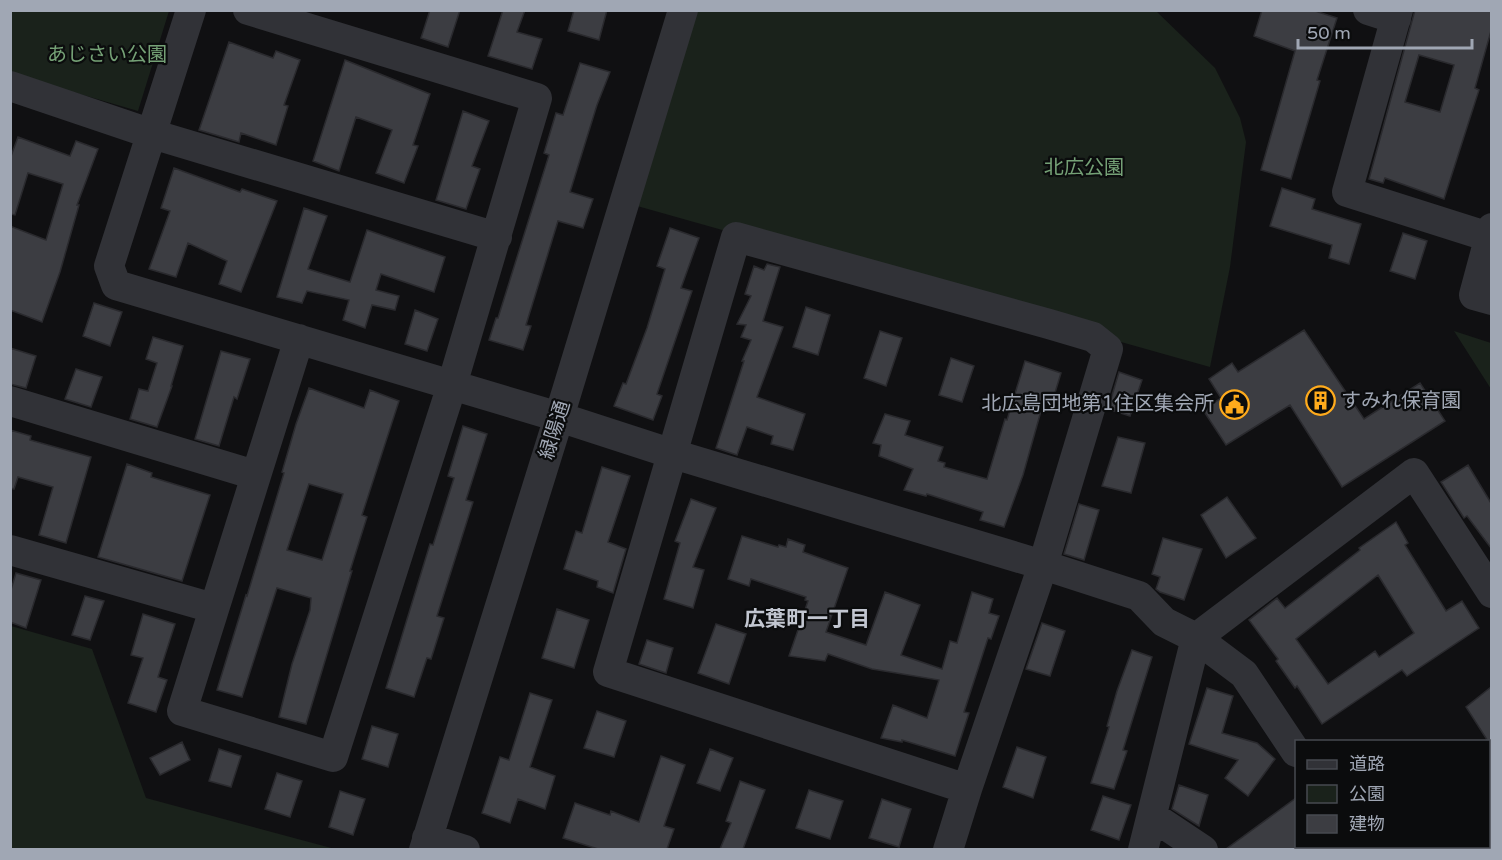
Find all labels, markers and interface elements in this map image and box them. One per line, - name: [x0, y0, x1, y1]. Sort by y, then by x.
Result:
- scale bar: [1298, 12, 1472, 50]
- text: 50 m: [1307, 22, 1351, 44]
- park label: あじさい公園: [47, 43, 167, 67]
- park label: 北広公園: [1044, 156, 1124, 180]
- building icon: すみれ保育園: [1304, 385, 1336, 417]
- public building icon: 北広島団地第1住区集会所: [1219, 388, 1251, 420]
- place label: すみれ保育園: [1341, 389, 1461, 413]
- place label: 北広島団地第1住区集会所: [981, 392, 1214, 416]
- street label: 緑陽通: [535, 398, 575, 462]
- district label: 広葉町一丁目: [744, 607, 870, 632]
- legend: [1295, 740, 1490, 848]
- text: 道路: [1349, 753, 1385, 775]
- text: 公園: [1349, 783, 1385, 805]
- text: 建物: [1349, 813, 1385, 835]

